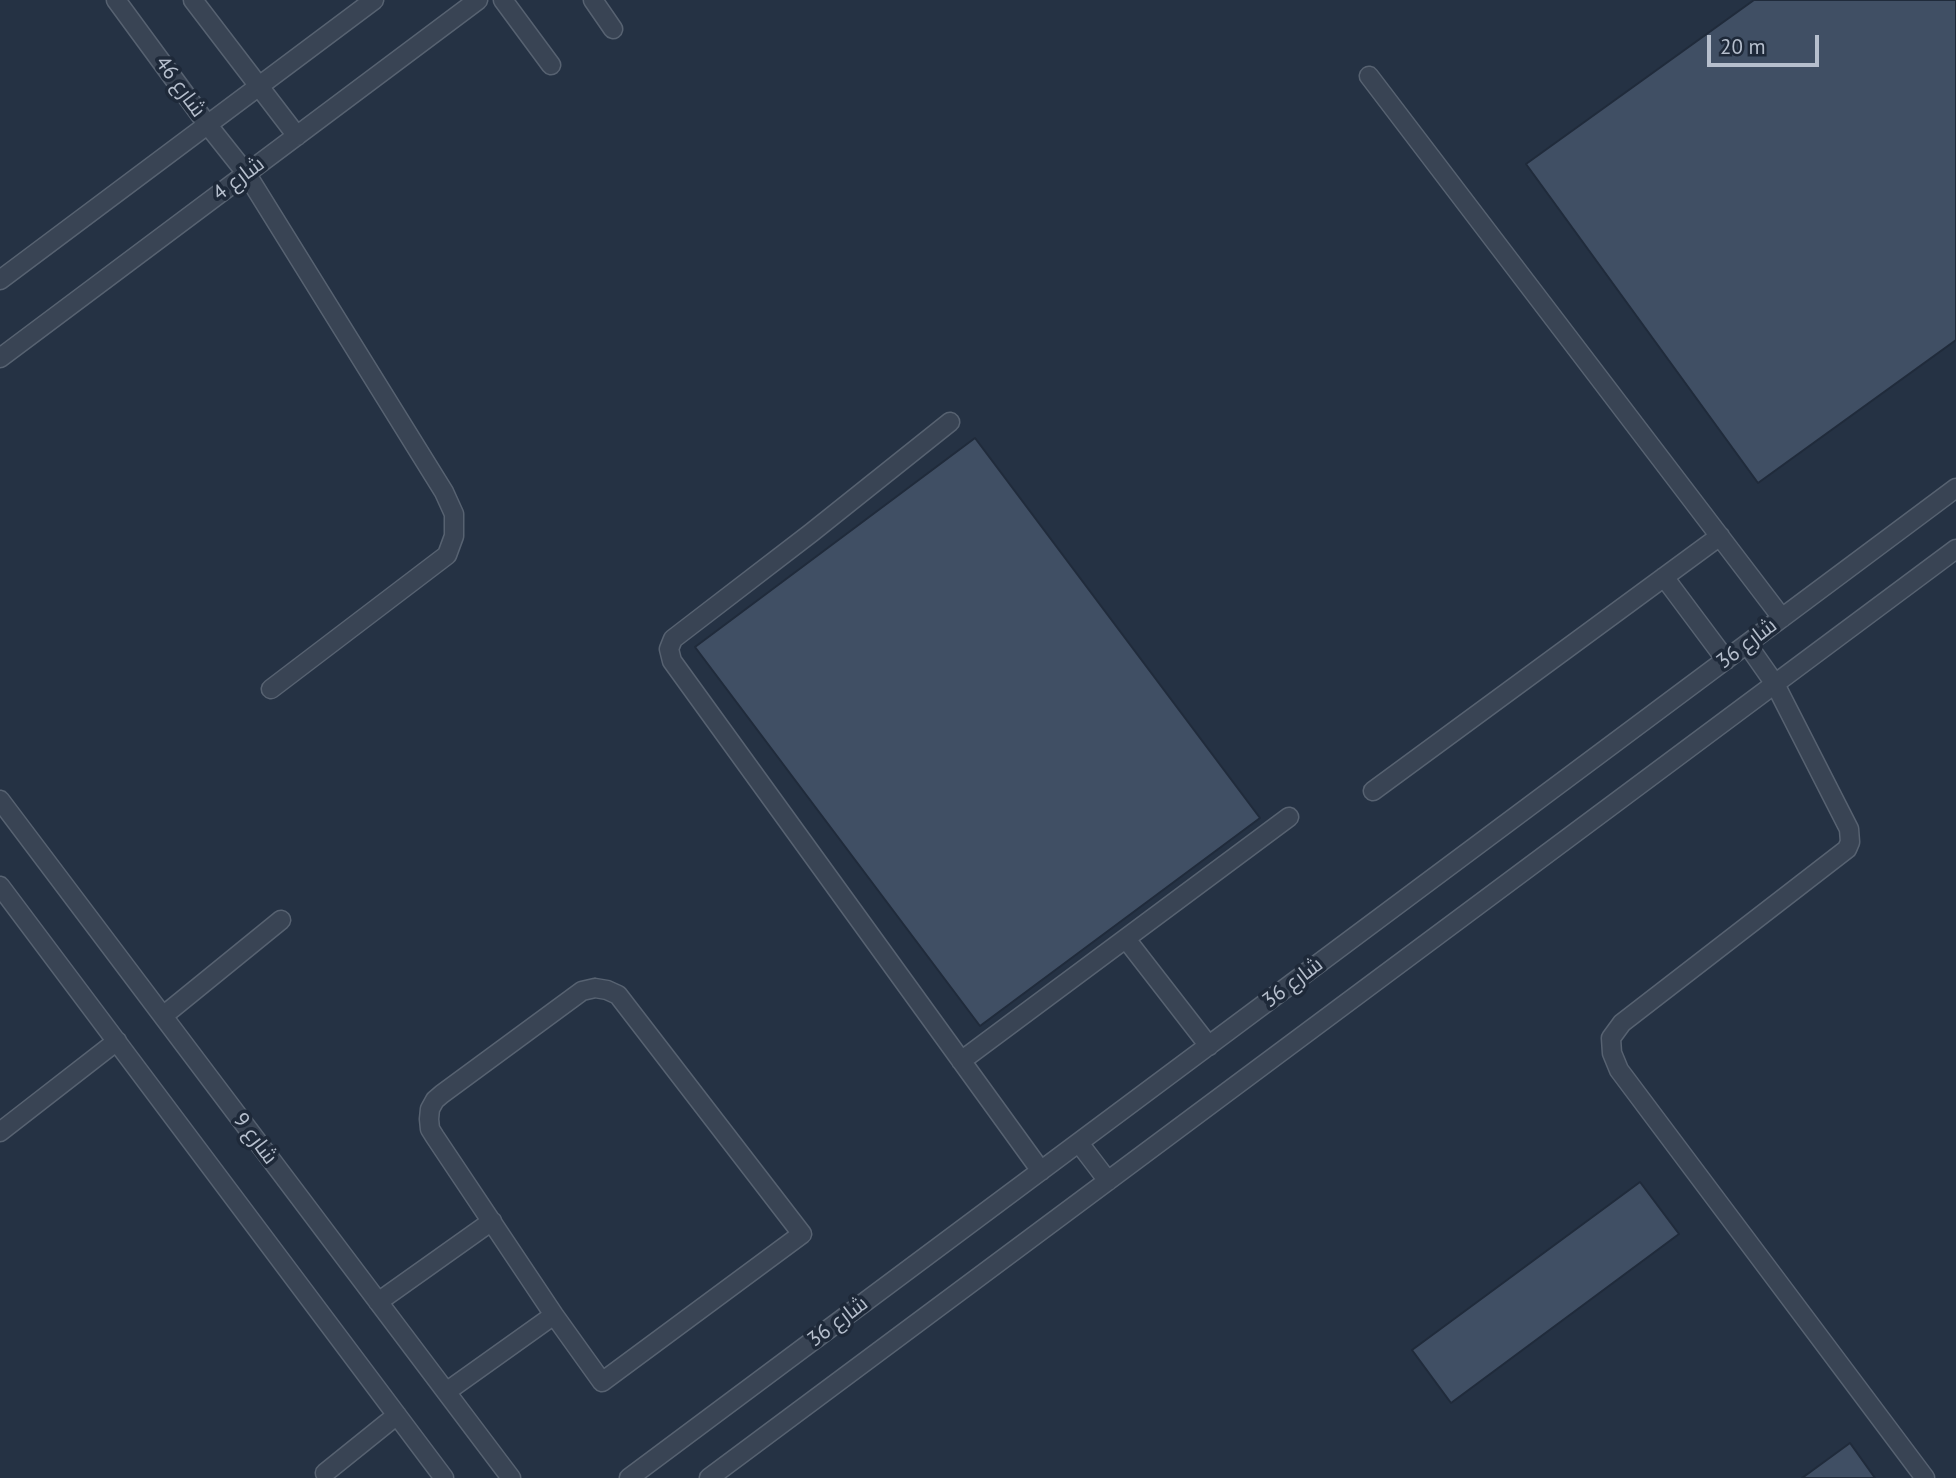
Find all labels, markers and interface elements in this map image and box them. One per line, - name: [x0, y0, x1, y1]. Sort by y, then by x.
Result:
- scale bar: [1711, 21, 1823, 65]
- text: 20 m: [1720, 33, 1766, 60]
- street label: شارع 46: [149, 52, 211, 122]
- street label: شارع 4: [208, 152, 270, 206]
- street label: شارع 36: [1712, 613, 1782, 675]
- street label: شارع 36: [1258, 952, 1328, 1014]
- street label: شارع 9: [228, 1108, 282, 1170]
- street label: شارع 36: [803, 1291, 873, 1353]

